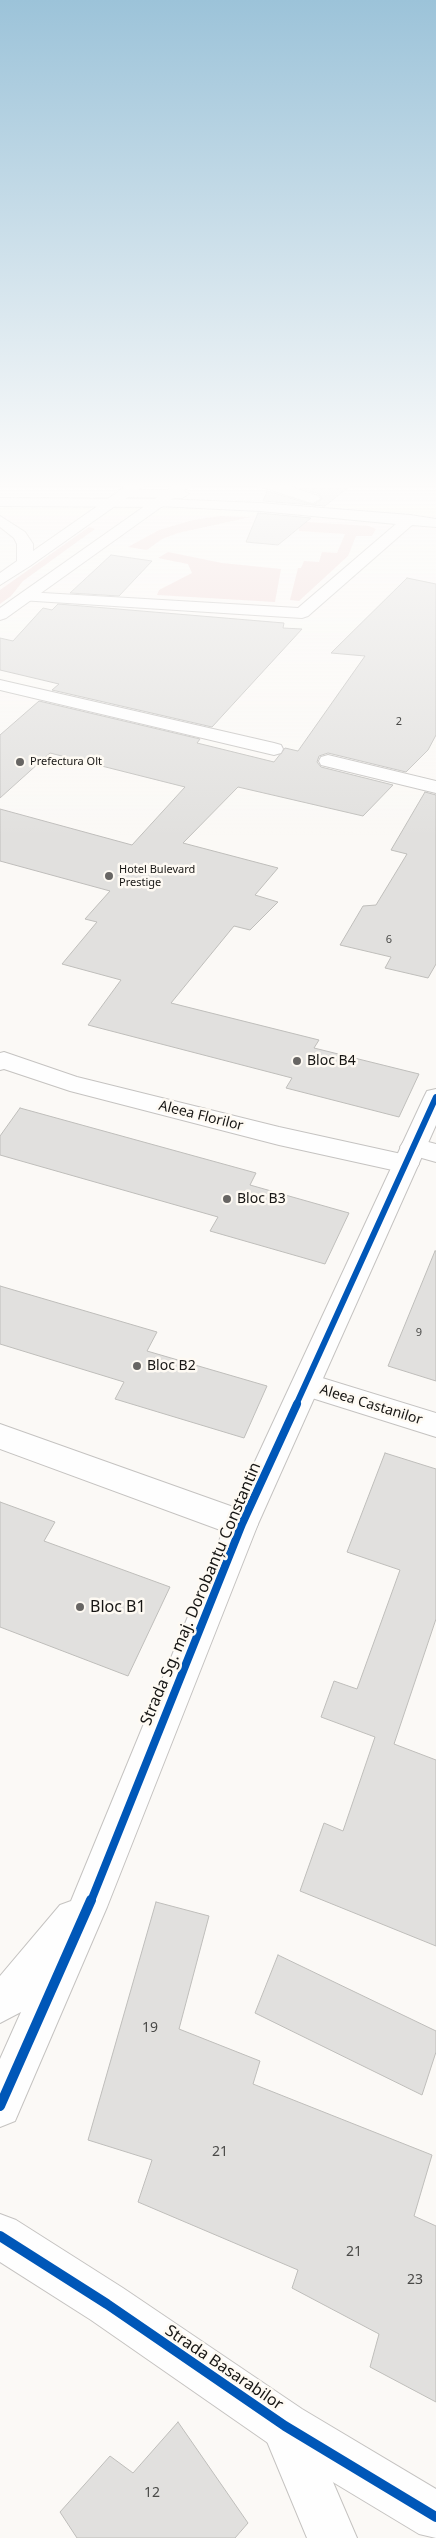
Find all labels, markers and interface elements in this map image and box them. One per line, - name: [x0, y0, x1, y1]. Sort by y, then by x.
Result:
- house number: 2: [396, 715, 402, 729]
- place label: Prefectura Olt: [30, 755, 102, 769]
- marker: Prefectura Olt: [14, 756, 26, 768]
- place label: Hotel Bulevard Prestige: [119, 863, 195, 889]
- marker: Hotel Bulevard Prestige: [103, 870, 115, 882]
- house number: 6: [386, 933, 392, 947]
- place label: Bloc B4: [307, 1053, 356, 1069]
- marker: Bloc B4: [291, 1055, 303, 1067]
- street label: Aleea Florilor: [157, 1097, 245, 1135]
- place label: Bloc B3: [237, 1191, 286, 1207]
- marker: Bloc B3: [221, 1193, 233, 1205]
- house number: 9: [416, 1326, 422, 1340]
- place label: Bloc B2: [147, 1358, 196, 1374]
- marker: Bloc B2: [131, 1360, 143, 1372]
- street label: Aleea Castanilor: [318, 1381, 424, 1429]
- street label: Strada Sg. maj. Dorobanțu Constantin: [137, 1460, 265, 1728]
- place label: Bloc B1: [90, 1597, 146, 1617]
- marker: Bloc B1: [74, 1601, 86, 1613]
- house number: 19: [142, 2020, 158, 2036]
- house number: 21: [212, 2144, 228, 2160]
- house number: 21: [346, 2244, 362, 2260]
- house number: 23: [407, 2272, 423, 2288]
- street label: Strada Basarabilor: [161, 2321, 287, 2415]
- house number: 12: [144, 2485, 160, 2501]

